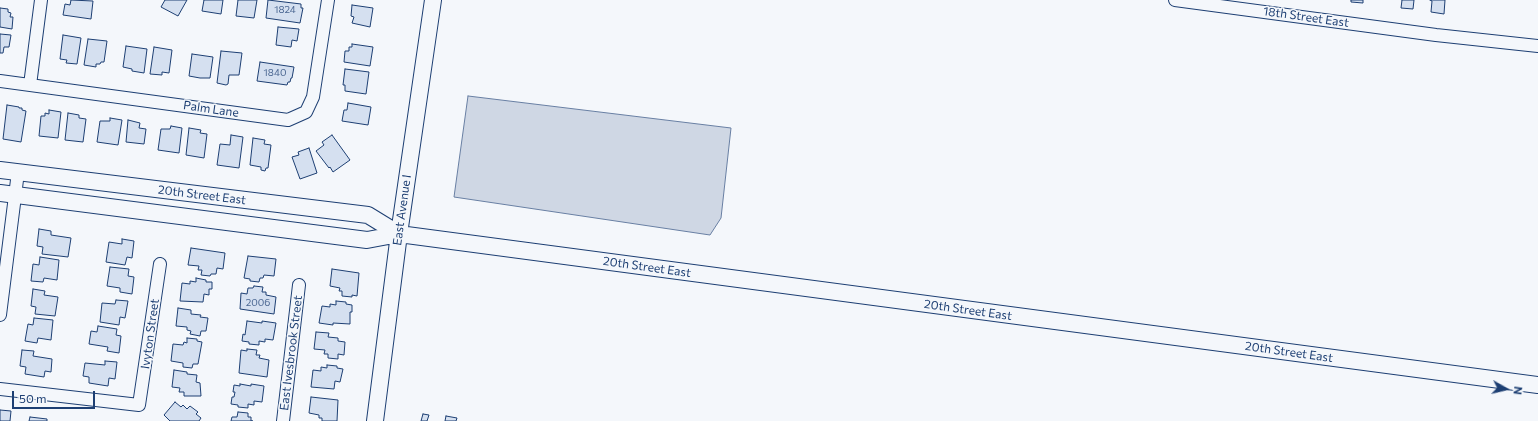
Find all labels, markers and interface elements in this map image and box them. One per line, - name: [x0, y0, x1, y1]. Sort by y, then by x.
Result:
- house number: 1824: [274, 4, 296, 16]
- street label: 18th Street East: [1262, 4, 1350, 30]
- house number: 1840: [264, 67, 286, 79]
- street label: Palm Lane: [182, 98, 240, 120]
- street label: East Avenue I: [390, 173, 414, 247]
- street label: 20th Street East: [157, 182, 247, 208]
- street label: 20th Street East: [602, 254, 692, 280]
- street label: East Ivesbrook Street: [277, 295, 305, 411]
- house number: 2006: [246, 297, 270, 309]
- street label: 20th Street East: [923, 297, 1013, 323]
- street label: Ivyton Street: [138, 298, 162, 370]
- street label: 20th Street East: [1244, 339, 1334, 365]
- north arrow: [1486, 369, 1526, 409]
- scale bar: [14, 383, 97, 409]
- text: N: [1511, 386, 1525, 396]
- text: 50 m: [19, 391, 47, 405]

